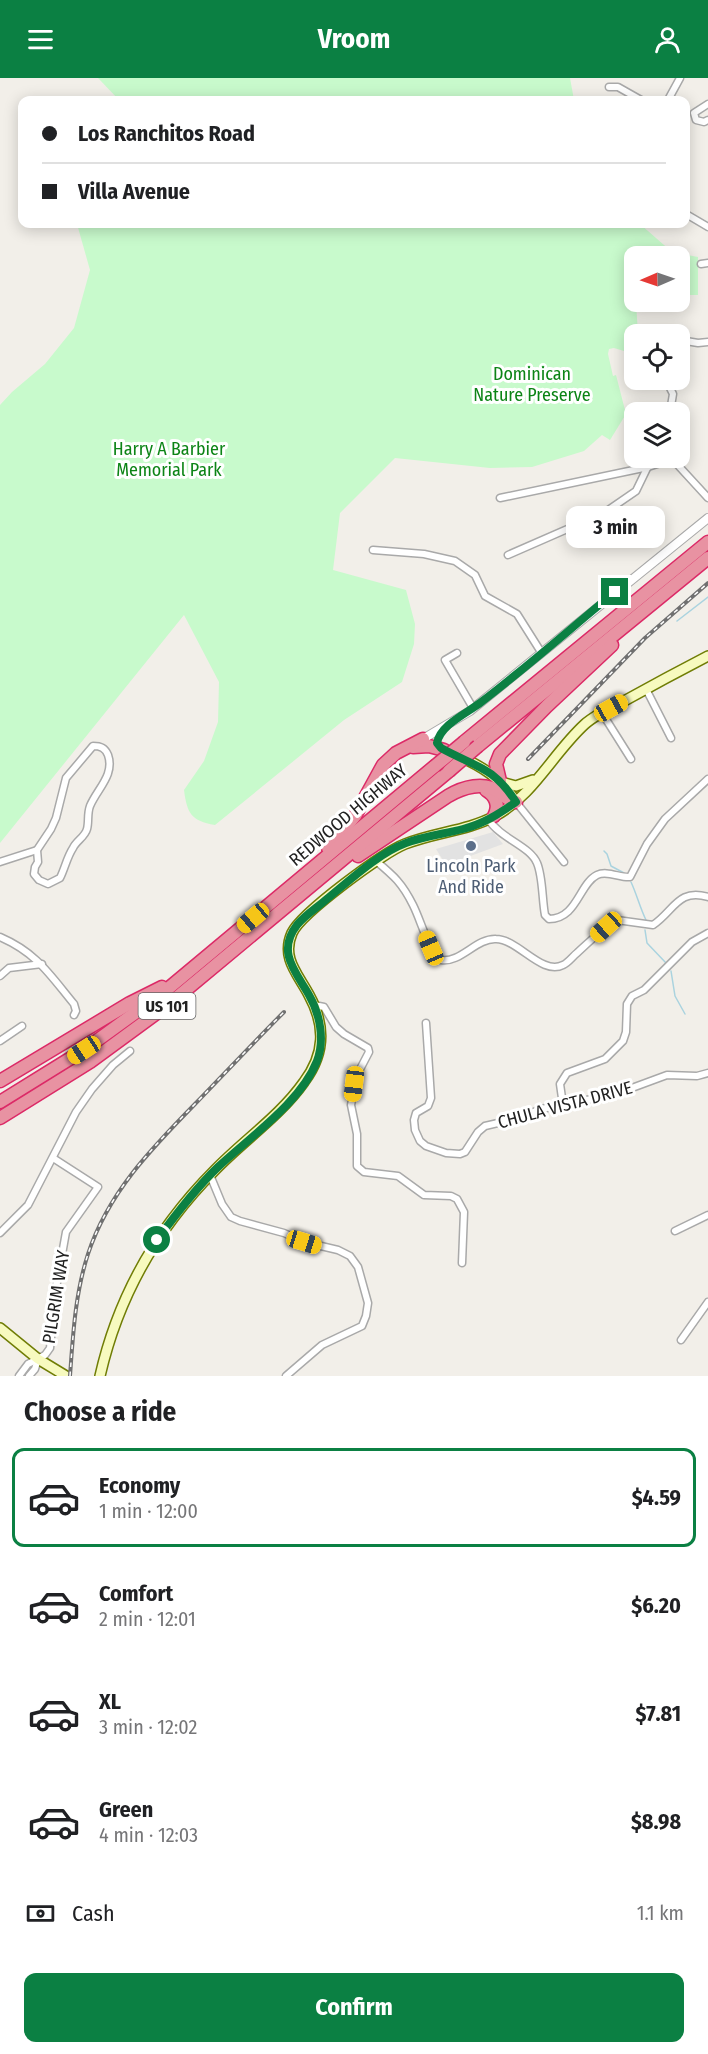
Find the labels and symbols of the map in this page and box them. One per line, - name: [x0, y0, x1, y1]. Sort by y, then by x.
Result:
- north arrow: [624, 246, 690, 312]
- park label: Dominican Nature Preserve: [473, 363, 591, 406]
- park label: Harry A Barbier Memorial Park: [113, 438, 226, 481]
- callout: 3 min: [566, 505, 664, 547]
- route end: [601, 578, 628, 605]
- car: [591, 691, 631, 725]
- street label: REDWOOD HIGHWAY: [284, 759, 412, 871]
- marker: Lincoln Park And Ride: [464, 839, 478, 853]
- place label: Lincoln Park And Ride: [426, 855, 516, 898]
- car: [233, 900, 273, 936]
- car: [587, 908, 625, 946]
- car: [416, 928, 446, 968]
- road number: US 101: [138, 993, 195, 1019]
- car: [64, 1033, 104, 1067]
- car: [343, 1065, 365, 1103]
- street label: CHULA VISTA DRIVE: [495, 1076, 635, 1134]
- route start: [143, 1226, 170, 1253]
- car: [284, 1228, 324, 1256]
- street label: PILGRIM WAY: [38, 1249, 74, 1345]

